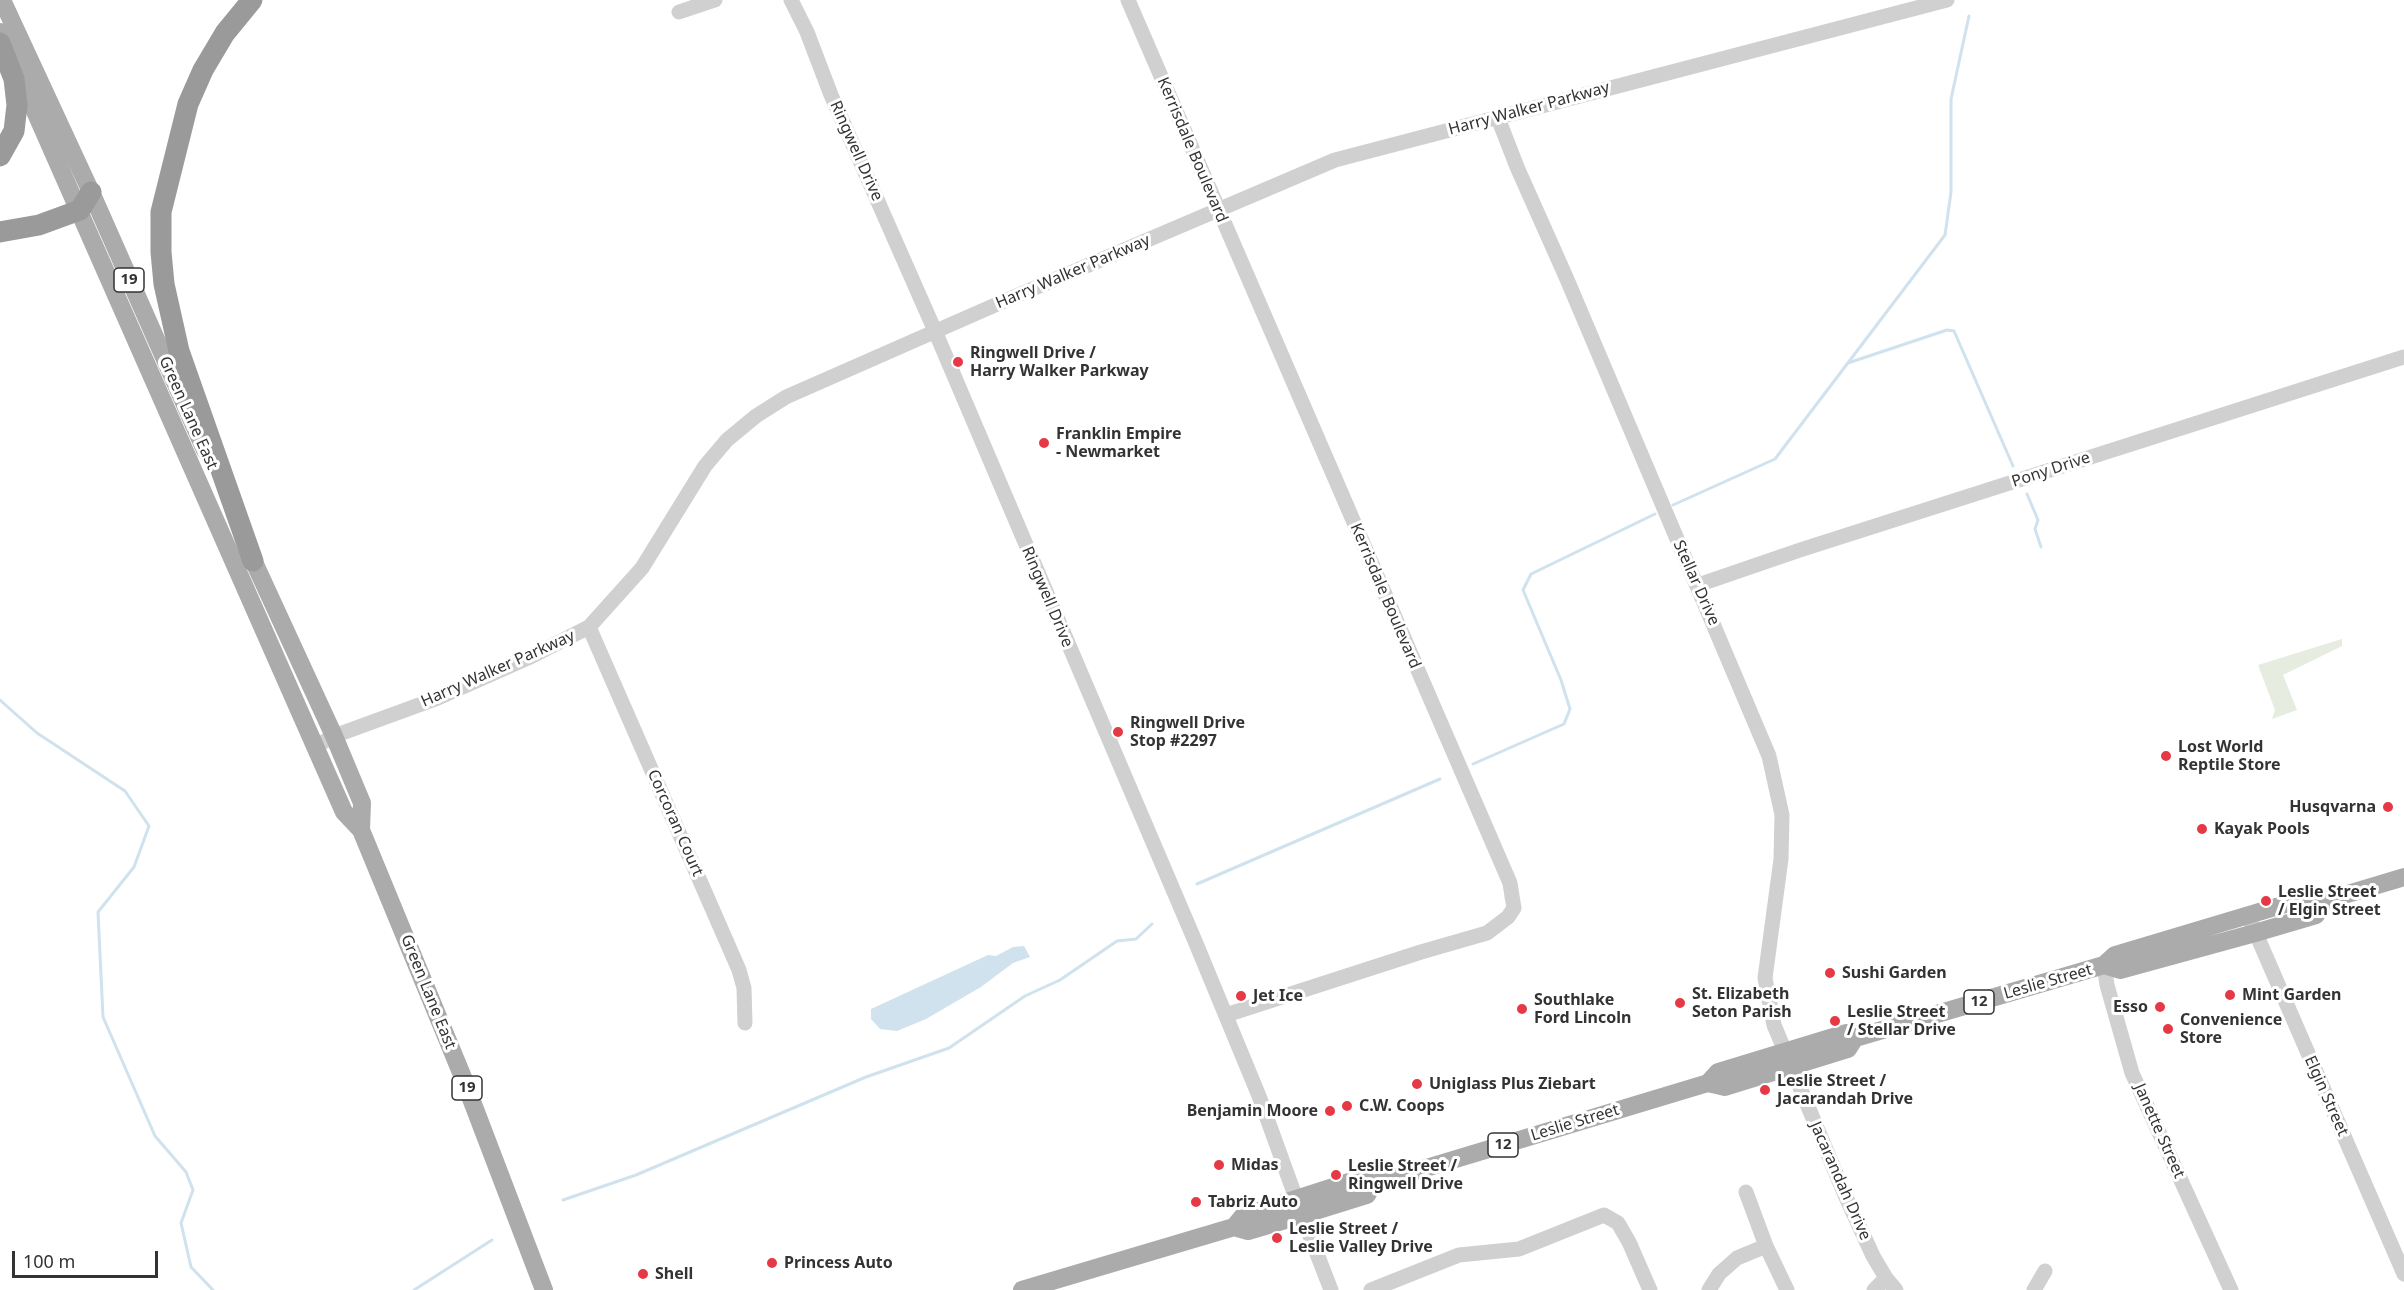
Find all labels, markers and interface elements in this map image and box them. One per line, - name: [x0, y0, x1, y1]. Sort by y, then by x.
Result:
- street label: Kerrisdale Boulevard: [1153, 74, 1231, 226]
- street label: Harry Walker Parkway: [1446, 78, 1612, 140]
- street label: Ringwell Drive: [825, 98, 887, 204]
- street label: Harry Walker Parkway: [993, 231, 1153, 313]
- road number: 19: [114, 268, 144, 292]
- place label: Ringwell Drive / Harry Walker Parkway: [970, 343, 1149, 381]
- street label: Green Lane East: [154, 353, 222, 473]
- marker: Ringwell Drive / Harry Walker Parkway: [951, 355, 965, 369]
- place label: Franklin Empire - Newmarket: [1056, 424, 1181, 462]
- marker: Franklin Empire - Newmarket: [1037, 436, 1051, 450]
- street label: Pony Drive: [2009, 448, 2093, 492]
- street label: Kerrisdale Boulevard: [1346, 520, 1424, 672]
- street label: Stellar Drive: [1669, 537, 1723, 629]
- street label: Ringwell Drive: [1017, 544, 1077, 650]
- street label: Harry Walker Parkway: [418, 626, 578, 712]
- place label: Ringwell Drive Stop #2297: [1130, 713, 1245, 751]
- marker: Ringwell Drive Stop #2297: [1111, 725, 1125, 739]
- place label: Lost World Reptile Store: [2178, 737, 2281, 775]
- marker: Lost World Reptile Store: [2159, 749, 2173, 763]
- street label: Corcoran Court: [643, 767, 707, 879]
- place label: Husqvarna: [2289, 797, 2376, 817]
- marker: Husqvarna: [2381, 800, 2395, 814]
- place label: Kayak Pools: [2214, 819, 2310, 839]
- marker: Kayak Pools: [2195, 822, 2209, 836]
- place label: Leslie Street / Elgin Street: [2278, 882, 2381, 920]
- marker: Leslie Street / Elgin Street: [2259, 894, 2273, 908]
- street label: Green Lane East: [396, 932, 460, 1052]
- street label: Leslie Street: [2002, 960, 2094, 1004]
- place label: Sushi Garden: [1842, 963, 1947, 983]
- marker: Sushi Garden: [1823, 966, 1837, 980]
- place label: St. Elizabeth Seton Parish: [1692, 984, 1792, 1022]
- place label: Mint Garden: [2242, 985, 2341, 1005]
- place label: Jet Ice: [1253, 986, 1303, 1006]
- marker: Mint Garden: [2223, 988, 2237, 1002]
- marker: Jet Ice: [1234, 989, 1248, 1003]
- place label: Southlake Ford Lincoln: [1534, 990, 1631, 1028]
- road number: 12: [1964, 990, 1994, 1014]
- marker: St. Elizabeth Seton Parish: [1673, 996, 1687, 1010]
- place label: Esso: [2113, 997, 2148, 1017]
- marker: Esso: [2153, 1000, 2167, 1014]
- marker: Southlake Ford Lincoln: [1515, 1002, 1529, 1016]
- place label: Leslie Street / Stellar Drive: [1847, 1002, 1956, 1040]
- place label: Convenience Store: [2180, 1010, 2282, 1048]
- marker: Leslie Street / Stellar Drive: [1828, 1014, 1842, 1028]
- marker: Convenience Store: [2161, 1022, 2175, 1036]
- street label: Elgin Street: [2300, 1053, 2352, 1139]
- place label: Leslie Street / Jacarandah Drive: [1777, 1071, 1913, 1109]
- place label: Uniglass Plus Ziebart: [1429, 1074, 1596, 1094]
- road number: 19: [452, 1076, 482, 1100]
- marker: Uniglass Plus Ziebart: [1410, 1077, 1424, 1091]
- street label: Janette Street: [2130, 1081, 2188, 1181]
- marker: Leslie Street / Jacarandah Drive: [1758, 1083, 1772, 1097]
- place label: C.W. Coops: [1359, 1096, 1445, 1116]
- marker: C.W. Coops: [1340, 1099, 1354, 1113]
- street label: Leslie Street: [1529, 1100, 1621, 1146]
- place label: Benjamin Moore: [1187, 1101, 1318, 1121]
- marker: Benjamin Moore: [1323, 1104, 1337, 1118]
- street label: Jacarandah Drive: [1805, 1119, 1875, 1243]
- road number: 12: [1488, 1133, 1518, 1157]
- place label: Midas: [1231, 1155, 1279, 1175]
- place label: Leslie Street / Ringwell Drive: [1348, 1156, 1463, 1194]
- marker: Midas: [1212, 1158, 1226, 1172]
- marker: Leslie Street / Ringwell Drive: [1329, 1168, 1343, 1182]
- place label: Tabriz Auto: [1208, 1192, 1298, 1212]
- marker: Tabriz Auto: [1189, 1195, 1203, 1209]
- place label: Leslie Street / Leslie Valley Drive: [1289, 1219, 1433, 1257]
- marker: Leslie Street / Leslie Valley Drive: [1270, 1231, 1284, 1245]
- scale bar: [15, 1239, 160, 1277]
- text: 100 m: [23, 1249, 75, 1273]
- place label: Princess Auto: [784, 1253, 893, 1273]
- marker: Princess Auto: [765, 1256, 779, 1270]
- place label: Shell: [655, 1264, 693, 1284]
- marker: Shell: [636, 1267, 650, 1281]

